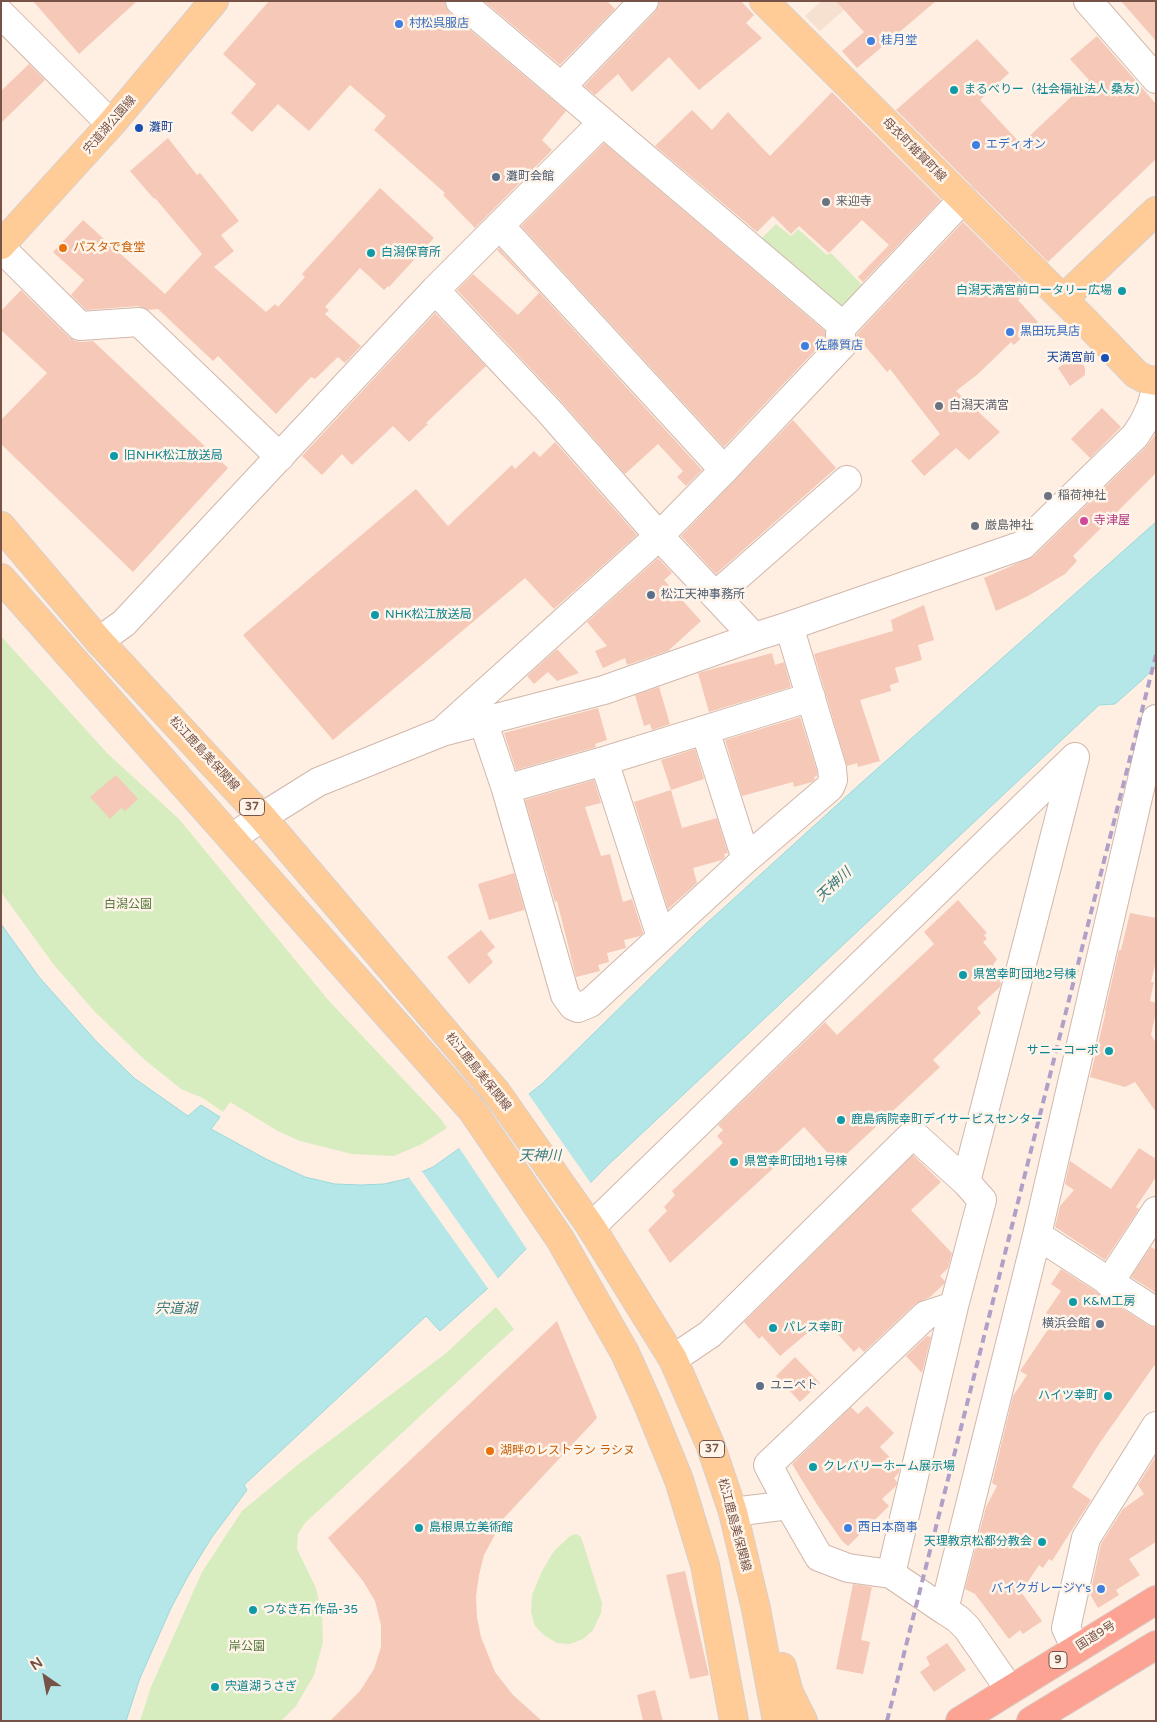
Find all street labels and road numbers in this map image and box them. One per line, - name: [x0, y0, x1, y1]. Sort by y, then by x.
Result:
- street label: 宍道湖公園線: [81, 93, 139, 157]
- street label: 母衣町雑賀町線: [879, 115, 949, 185]
- street label: 松江鹿島美保関線: [166, 714, 242, 794]
- road number: 37: [240, 799, 264, 816]
- street label: 松江鹿島美保関線: [442, 1030, 514, 1114]
- road number: 37: [700, 1440, 724, 1458]
- street label: 松江鹿島美保関線: [715, 1477, 753, 1573]
- street label: 国道9号: [1074, 1618, 1118, 1654]
- road number: 9: [1049, 1652, 1067, 1668]

